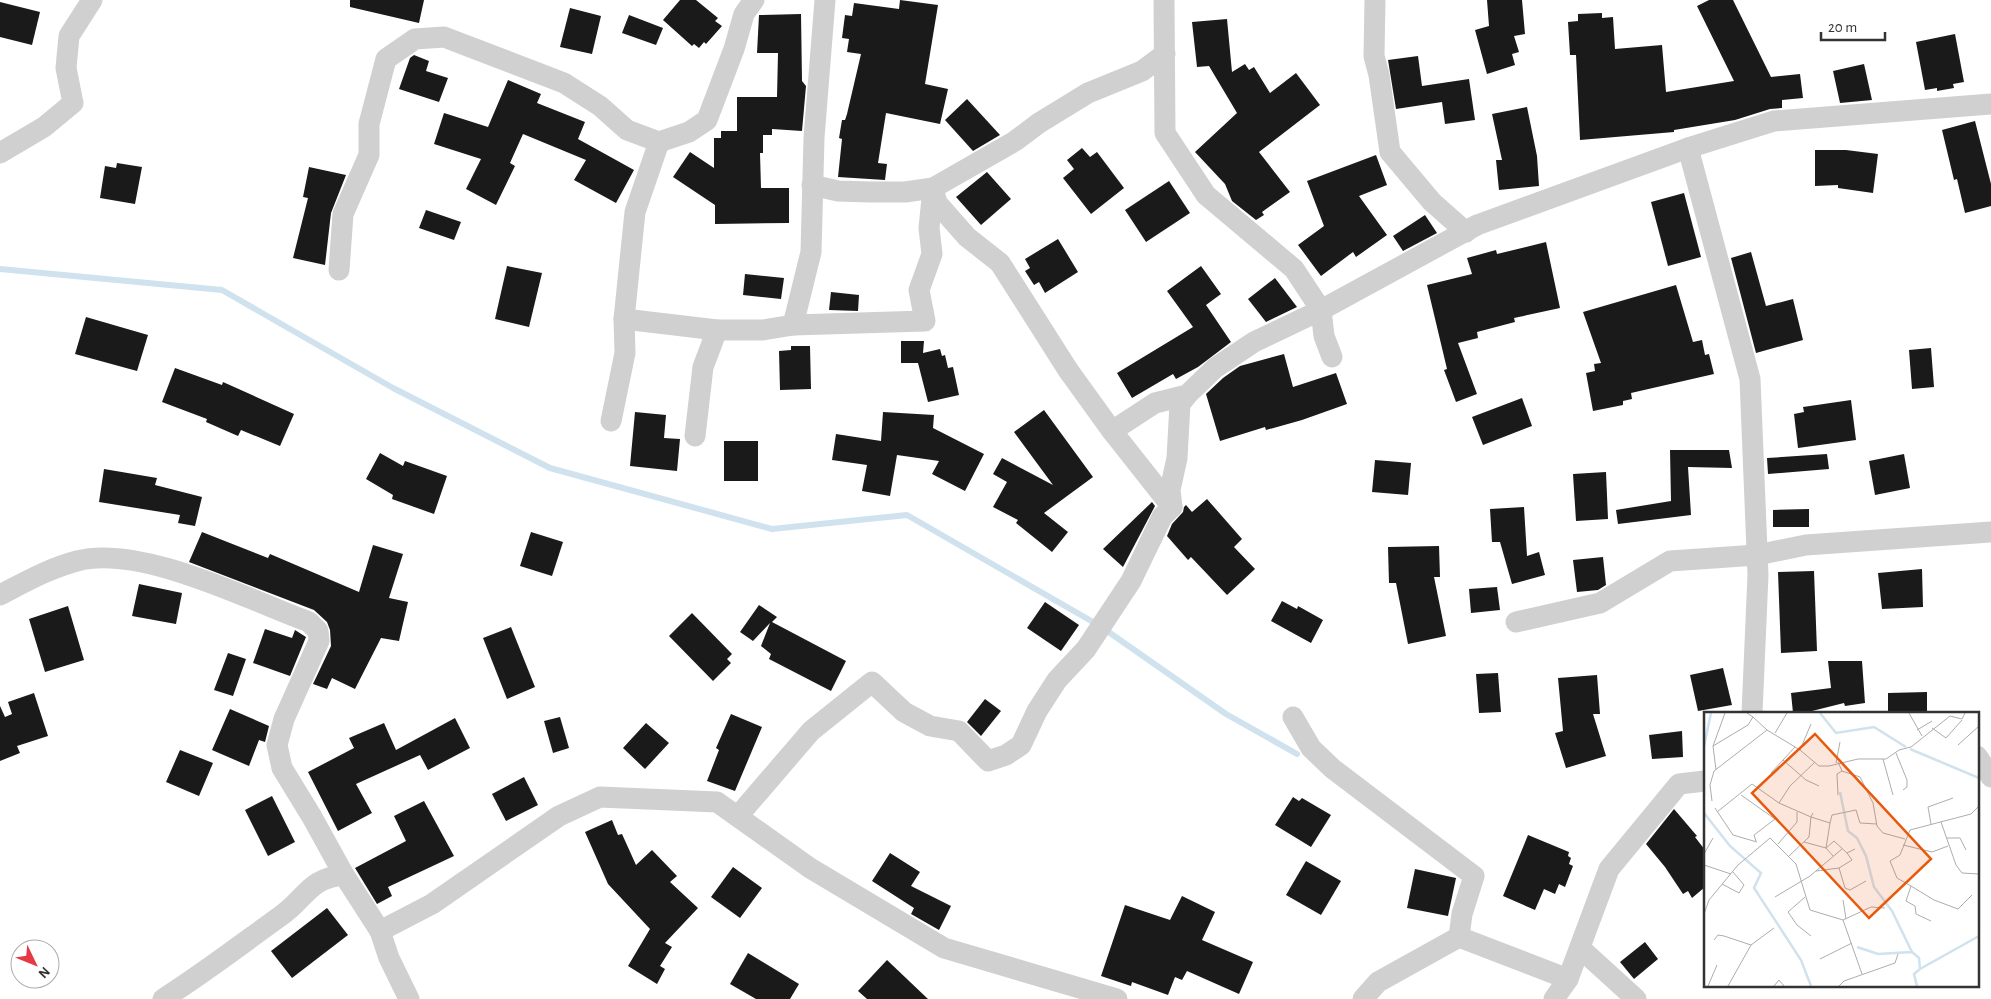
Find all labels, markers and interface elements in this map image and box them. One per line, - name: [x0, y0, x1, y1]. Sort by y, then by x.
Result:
- scale bar: [1821, 10, 1885, 42]
- text: 20 m: [1828, 20, 1857, 35]
- inset map: [1704, 712, 1978, 986]
- north arrow: [10, 939, 60, 989]
- text: N: [35, 964, 52, 981]

